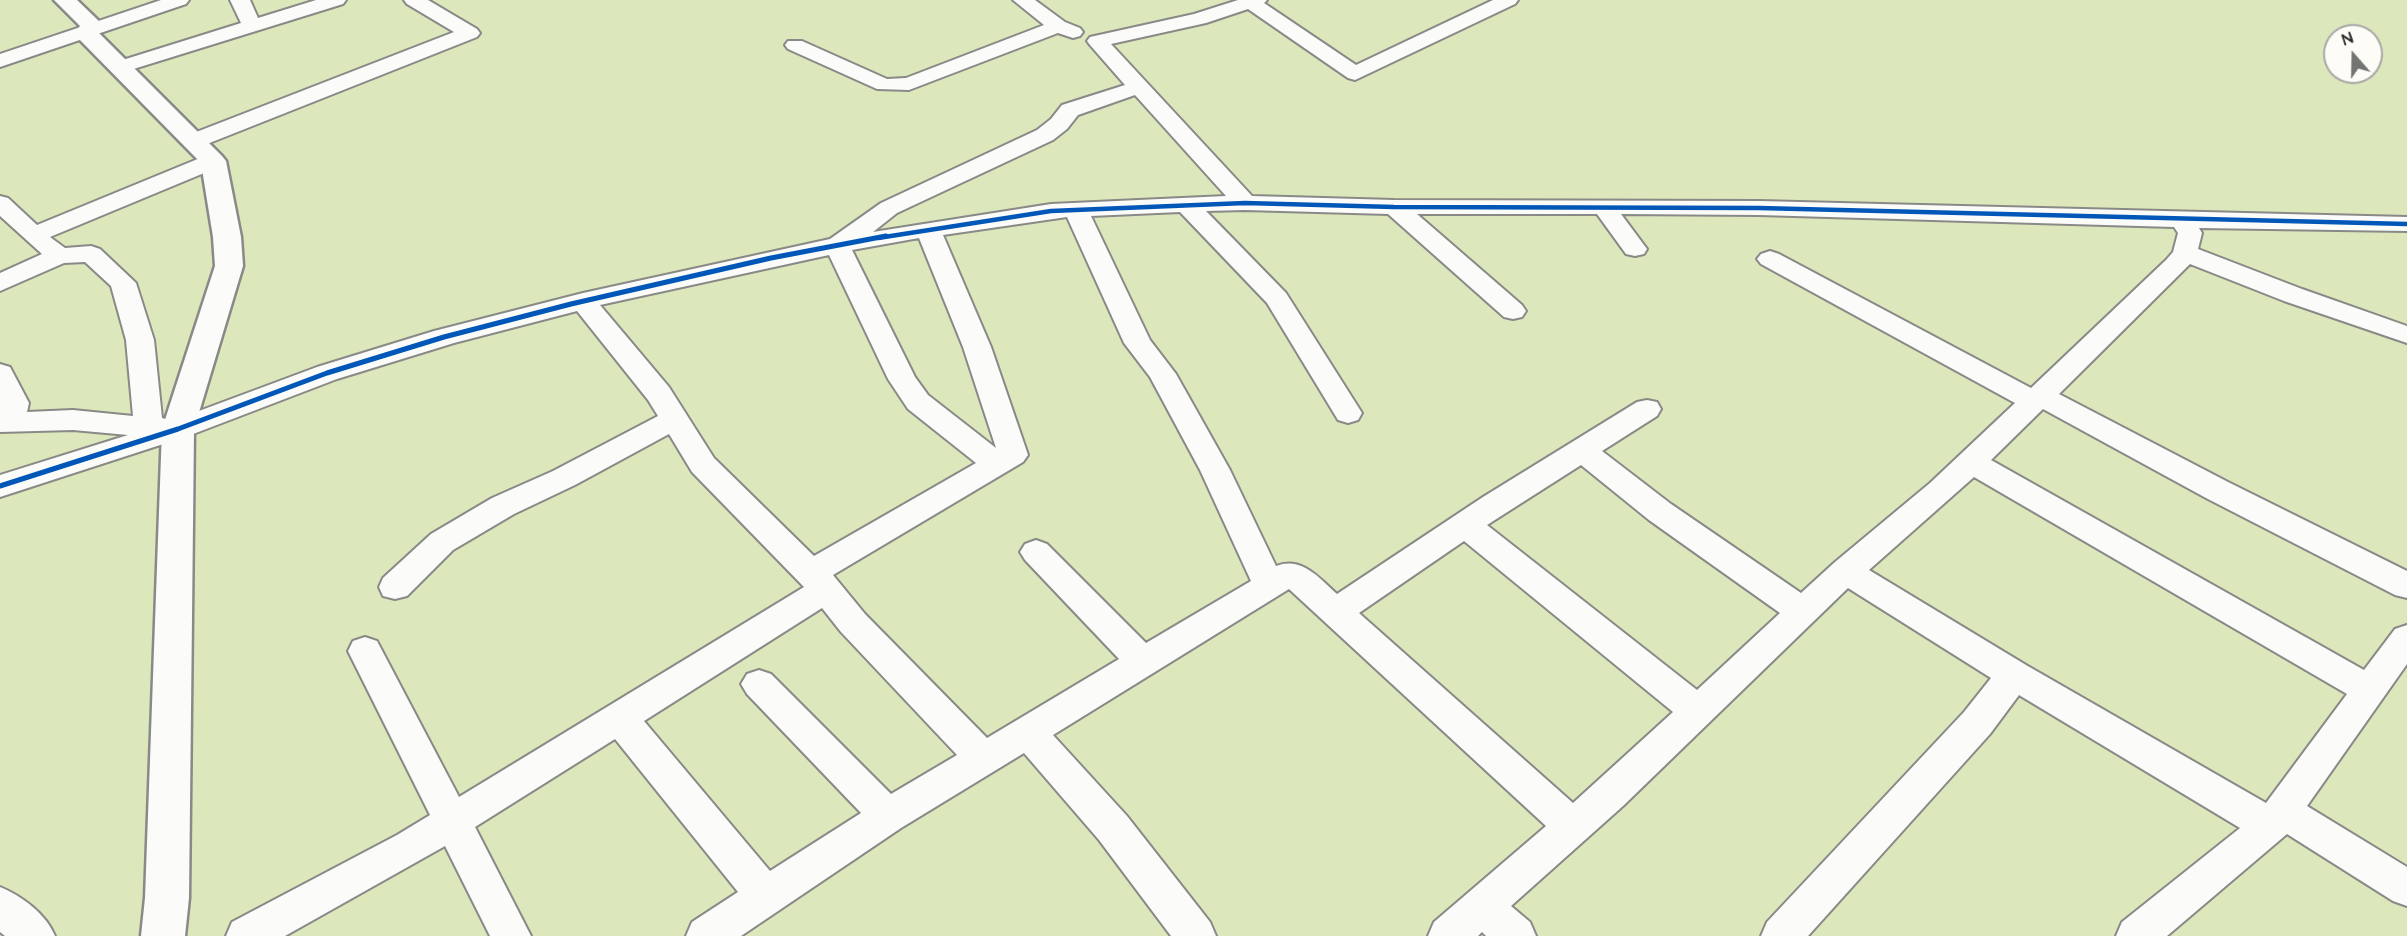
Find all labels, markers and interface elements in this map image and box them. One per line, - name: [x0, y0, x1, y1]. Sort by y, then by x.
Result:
- north arrow: [2323, 24, 2383, 84]
- text: N: [2339, 27, 2356, 51]

